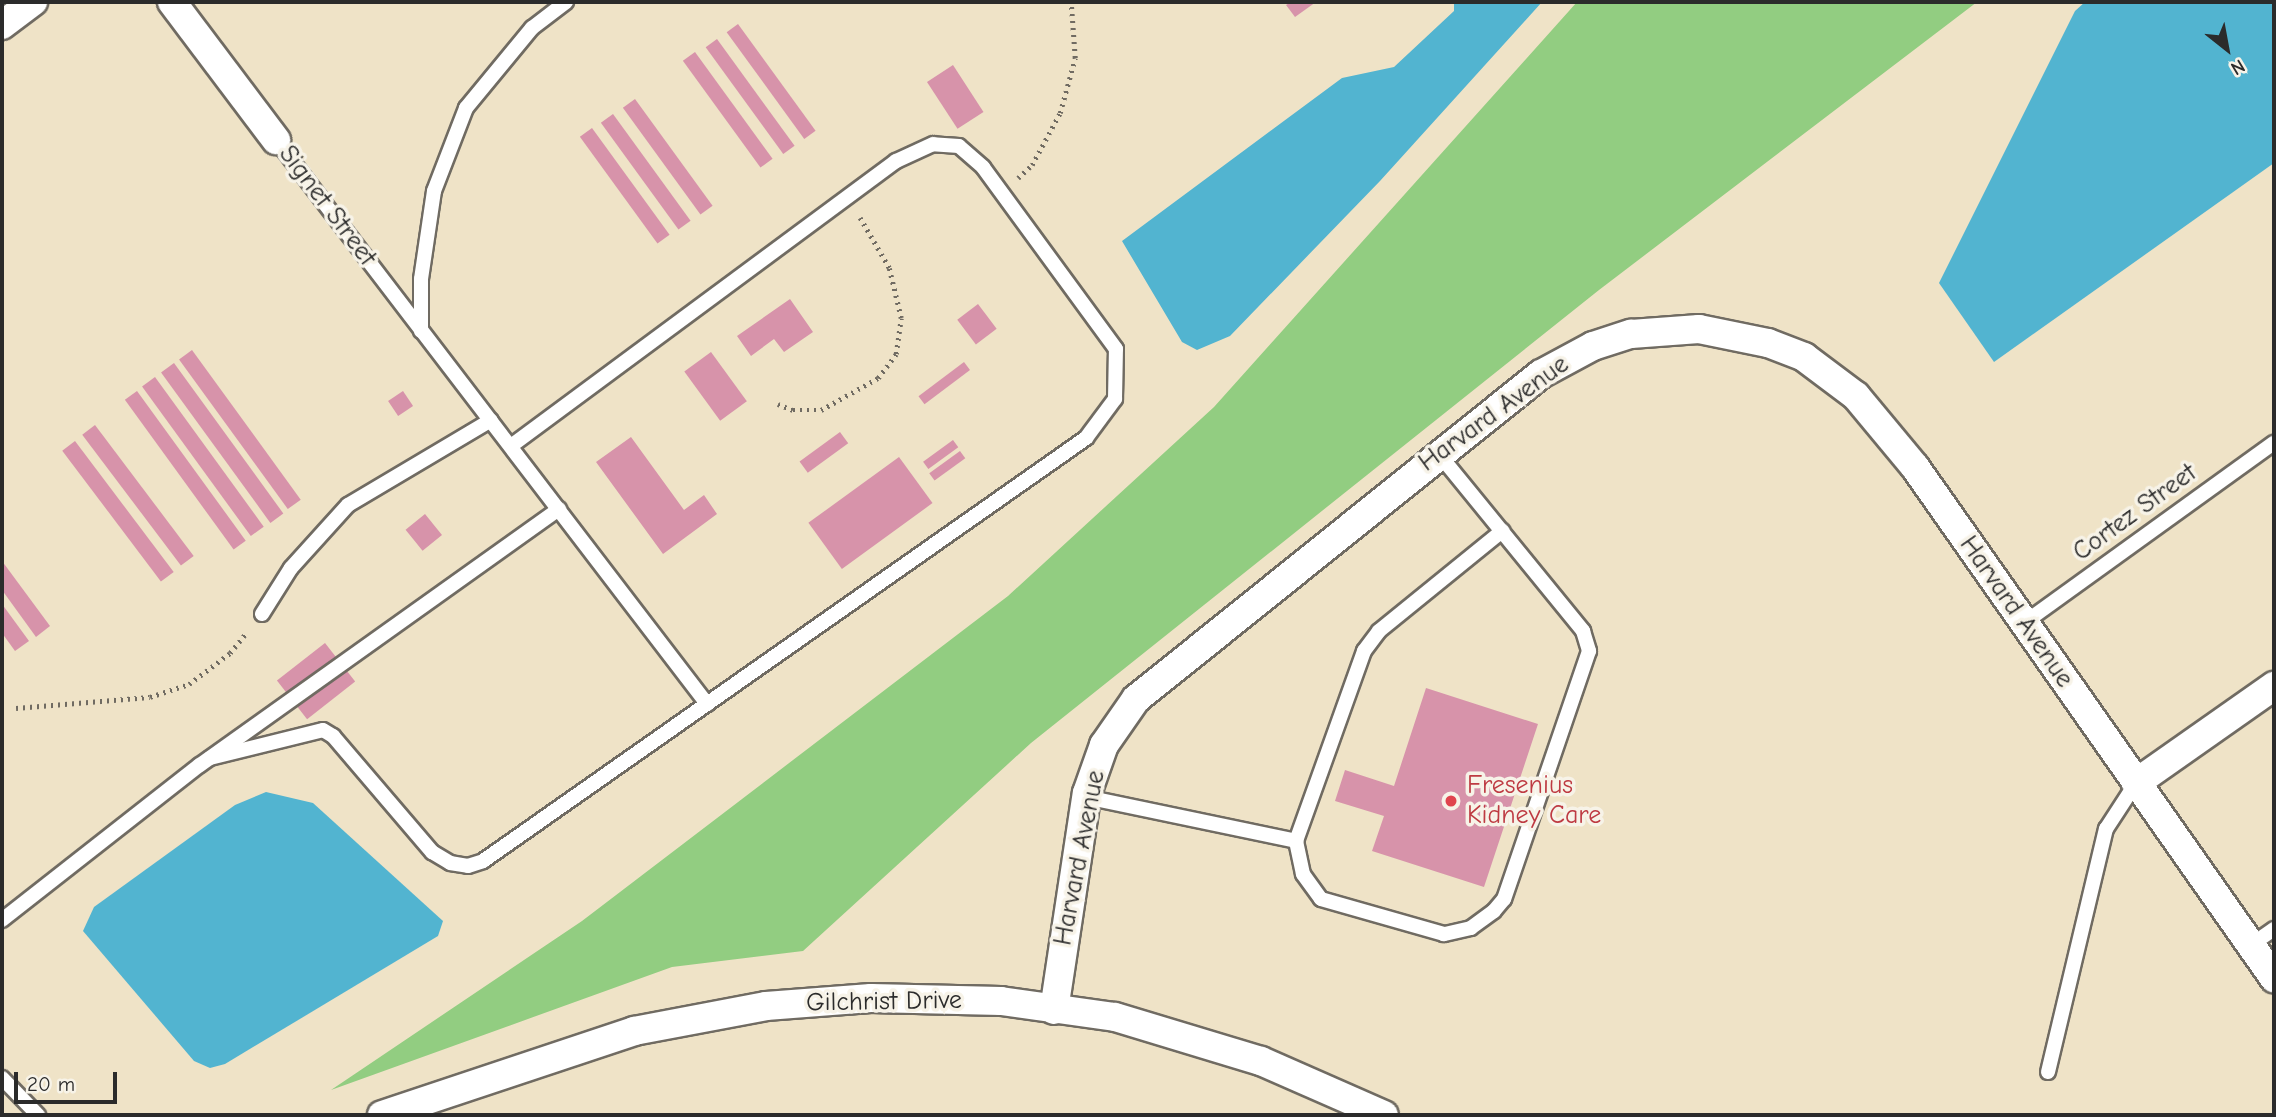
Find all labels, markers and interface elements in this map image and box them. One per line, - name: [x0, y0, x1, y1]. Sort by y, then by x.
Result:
- north arrow: [2192, 14, 2262, 84]
- text: N: [2227, 54, 2249, 80]
- street label: Signet Street: [272, 140, 382, 272]
- street label: Harvard Avenue: [1413, 349, 1575, 479]
- street label: Cortez Street: [2067, 458, 2203, 568]
- street label: Harvard Avenue: [1952, 530, 2080, 694]
- street label: Harvard Avenue: [1048, 768, 1112, 948]
- place label: Fresenius Kidney Care: [1467, 770, 1601, 832]
- marker: Fresenius Kidney Care: [1441, 791, 1461, 811]
- street label: Gilchrist Drive: [806, 985, 962, 1019]
- scale bar: [18, 1058, 121, 1102]
- text: 20 m: [27, 1072, 75, 1096]

